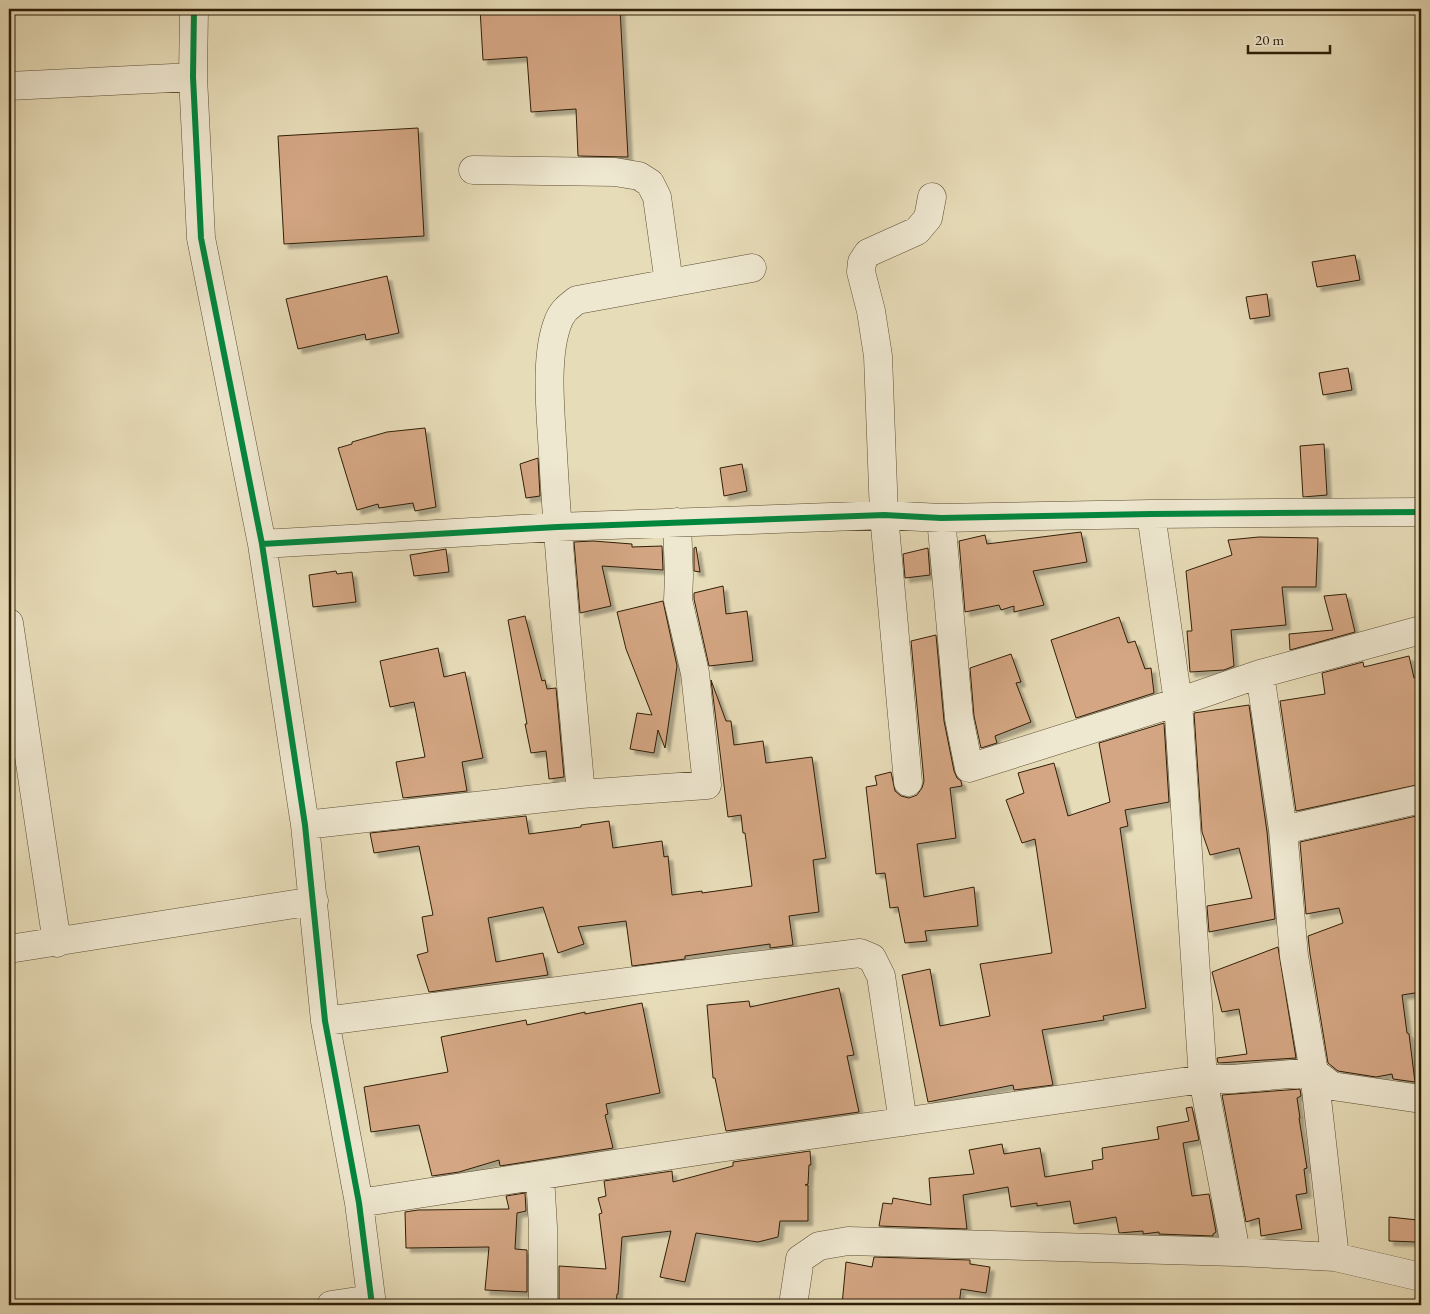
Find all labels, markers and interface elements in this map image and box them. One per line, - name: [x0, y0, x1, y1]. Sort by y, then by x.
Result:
- scale bar: [1248, 22, 1330, 54]
- text: 20 m: [1255, 30, 1284, 49]

